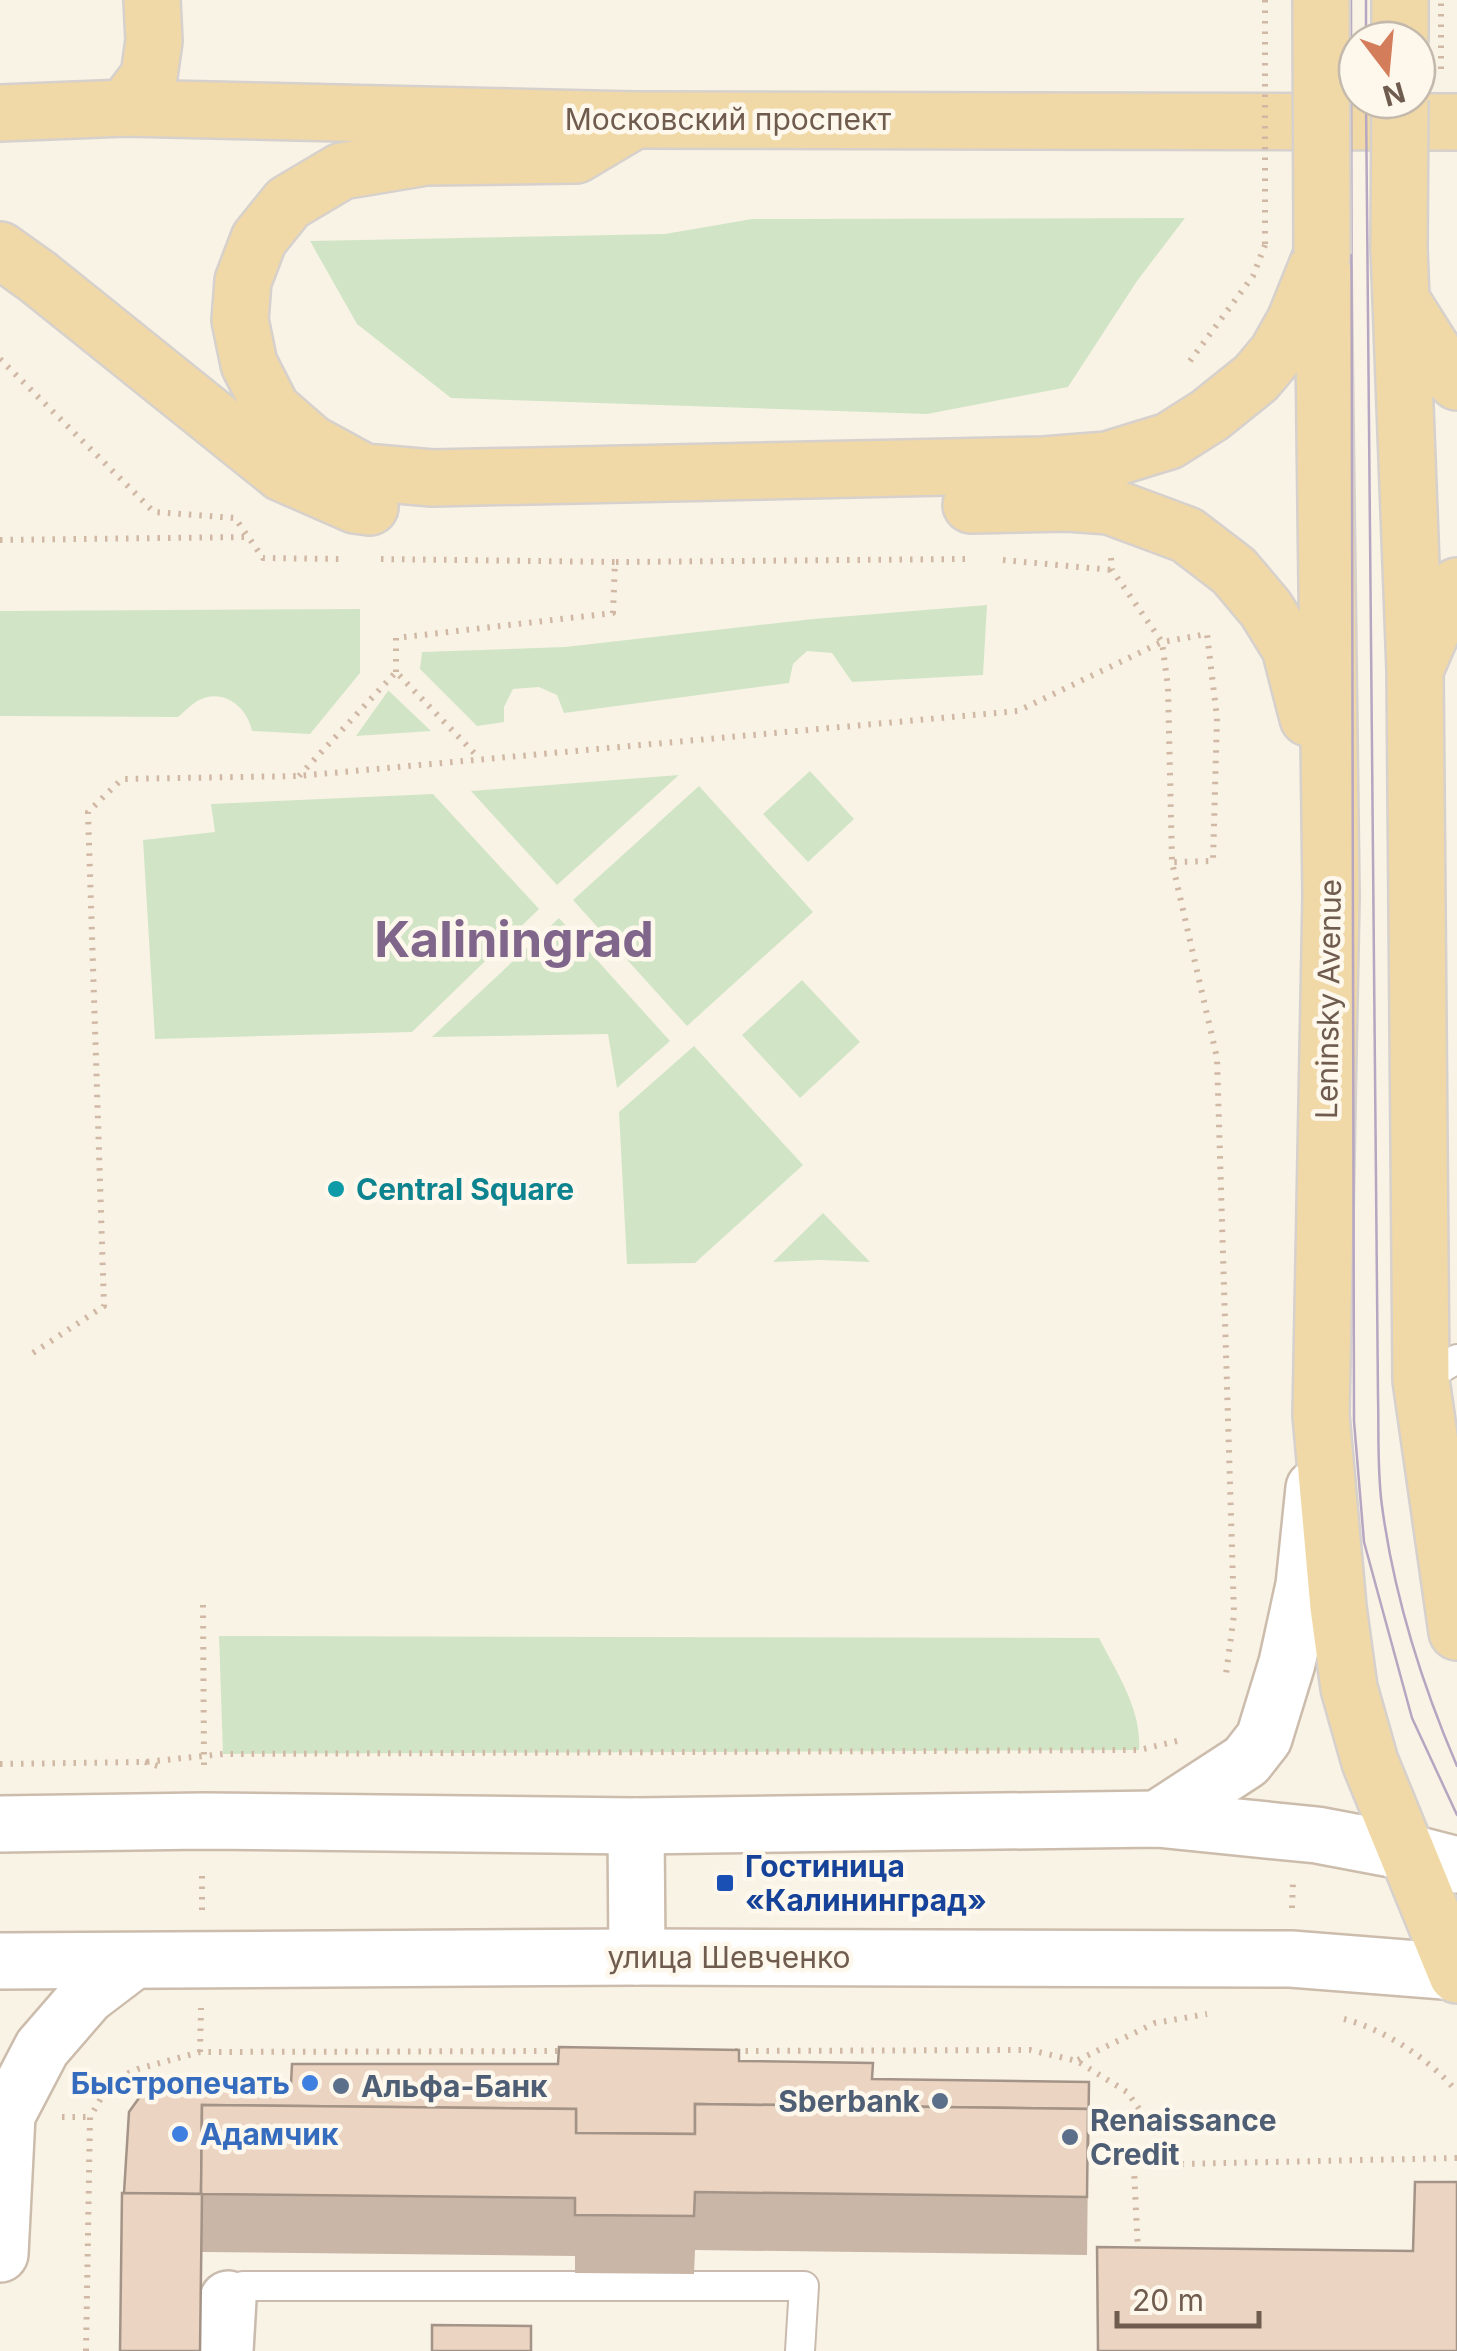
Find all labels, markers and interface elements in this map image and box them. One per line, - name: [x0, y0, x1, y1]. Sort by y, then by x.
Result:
- north arrow: [1337, 20, 1437, 120]
- text: N: [1379, 75, 1409, 113]
- street label: Московский проспект: [565, 101, 891, 137]
- street label: Leninsky Avenue: [1308, 879, 1348, 1119]
- district label: Kaliningrad: [374, 909, 654, 969]
- place label: Central Square: [356, 1171, 574, 1207]
- marker: Central Square: [325, 1178, 347, 1200]
- place label: Гостиница «Калининград»: [745, 1848, 987, 1918]
- marker: Гостиница «Калининград»: [714, 1872, 736, 1894]
- street label: улица Шевченко: [608, 1939, 851, 1975]
- place label: Быстропечать: [71, 2065, 290, 2101]
- place label: Альфа-Банк: [361, 2068, 548, 2104]
- marker: Быстропечать: [299, 2072, 321, 2094]
- marker: Альфа-Банк: [330, 2075, 352, 2097]
- place label: Sberbank: [778, 2083, 921, 2119]
- marker: Sberbank: [929, 2090, 951, 2112]
- place label: Renaissance Credit: [1090, 2102, 1277, 2172]
- place label: Адамчик: [200, 2116, 339, 2152]
- marker: Адамчик: [169, 2123, 191, 2145]
- marker: Renaissance Credit: [1059, 2126, 1081, 2148]
- scale bar: [1117, 2266, 1260, 2328]
- text: 20 m: [1132, 2282, 1204, 2318]

